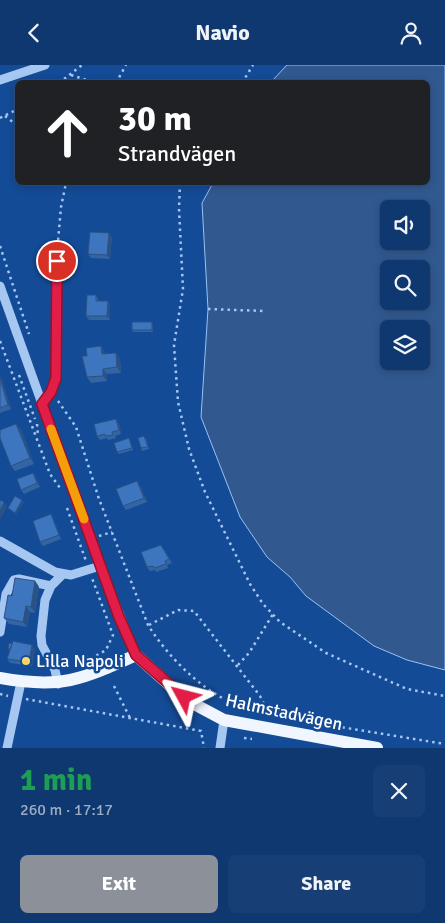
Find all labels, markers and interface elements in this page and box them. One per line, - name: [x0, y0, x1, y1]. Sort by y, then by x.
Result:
- icon: back: [20, 19, 48, 47]
- text: Navio: [195, 19, 250, 46]
- icon: person: [397, 19, 425, 47]
- text: 30 m: [118, 97, 192, 140]
- icon: ahead: [35, 100, 100, 165]
- text: Strandvägen: [118, 140, 236, 167]
- map controls: [380, 200, 430, 370]
- button: sound: [380, 200, 430, 250]
- pin: [36, 240, 78, 282]
- icon: arrive: [43, 247, 71, 275]
- button: search: [380, 260, 430, 310]
- button: layers: [380, 320, 430, 370]
- place label: Lilla Napoli: [36, 650, 124, 672]
- marker: Lilla Napoli: [20, 655, 32, 667]
- position arrow: [157, 670, 209, 722]
- street label: Halmstadvägen: [223, 689, 345, 735]
- text: 1 min: [20, 762, 92, 799]
- button: close: [373, 765, 425, 817]
- text: 260 m · 17:17: [20, 800, 113, 820]
- button: Exit: [20, 855, 218, 913]
- button: Share: [228, 855, 425, 913]

